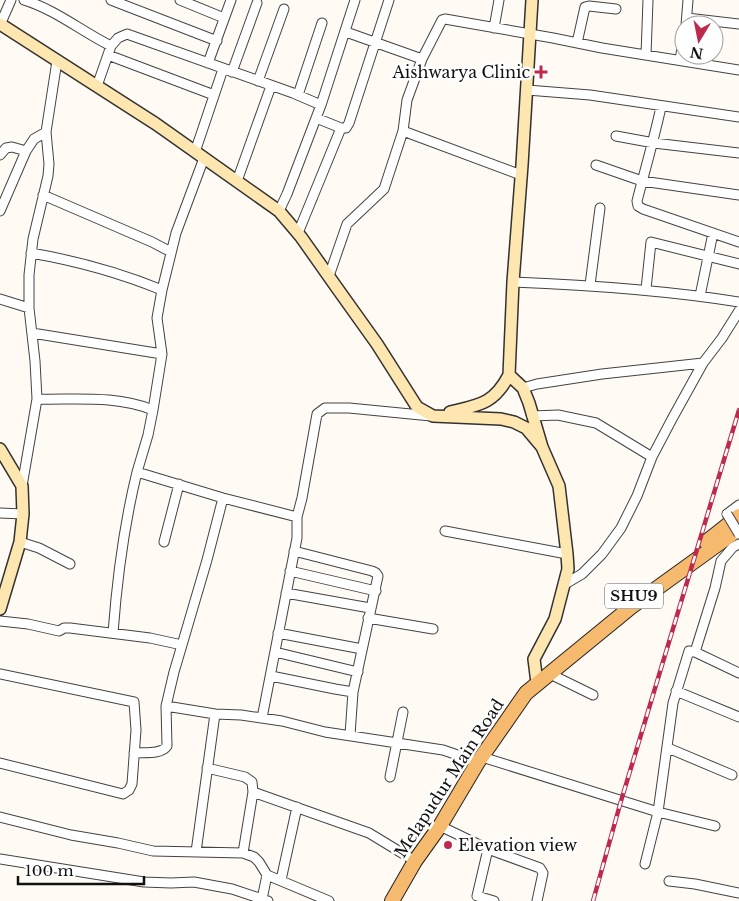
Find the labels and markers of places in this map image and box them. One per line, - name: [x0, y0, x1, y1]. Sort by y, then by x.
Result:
- place label: Aishwarya Clinic: [391, 62, 530, 82]
- marker: Aishwarya Clinic: [534, 65, 548, 79]
- place label: Elevation view: [458, 835, 578, 855]
- marker: Elevation view: [442, 839, 454, 851]

